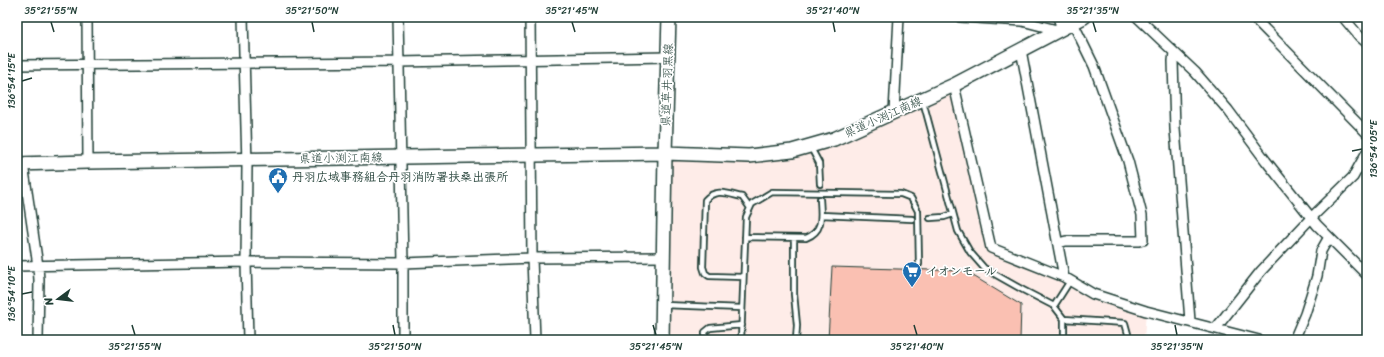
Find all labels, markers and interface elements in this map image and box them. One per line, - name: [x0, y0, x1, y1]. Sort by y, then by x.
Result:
- text: 35°21'55"N: [25, 2, 78, 20]
- text: 35°21'50"N: [285, 2, 339, 20]
- text: 35°21'45"N: [545, 2, 599, 20]
- text: 35°21'40"N: [806, 2, 860, 20]
- text: 35°21'35"N: [1067, 2, 1119, 20]
- street label: 県道草井羽黒線: [655, 43, 679, 127]
- text: 136°54'15"E: [3, 52, 21, 109]
- street label: 県道小渕江南線: [840, 90, 926, 144]
- text: 136°54'05"E: [1365, 119, 1383, 178]
- street label: 県道小渕江南線: [299, 146, 383, 170]
- public building icon: 丹羽広域事務組合丹羽消防署扶桑出張所: [267, 166, 289, 194]
- place label: 丹羽広域事務組合丹羽消防署扶桑出張所: [292, 166, 509, 188]
- supermarket icon: イオンモール: [901, 260, 923, 288]
- place label: イオンモール: [926, 260, 997, 282]
- text: 136°54'10"E: [3, 264, 21, 322]
- north arrow: [38, 279, 78, 319]
- text: N: [39, 295, 59, 309]
- text: 35°21'55"N: [109, 338, 162, 356]
- text: 35°21'50"N: [368, 338, 422, 356]
- text: 35°21'45"N: [629, 338, 683, 356]
- text: 35°21'40"N: [890, 338, 944, 356]
- text: 35°21'35"N: [1151, 338, 1203, 356]

